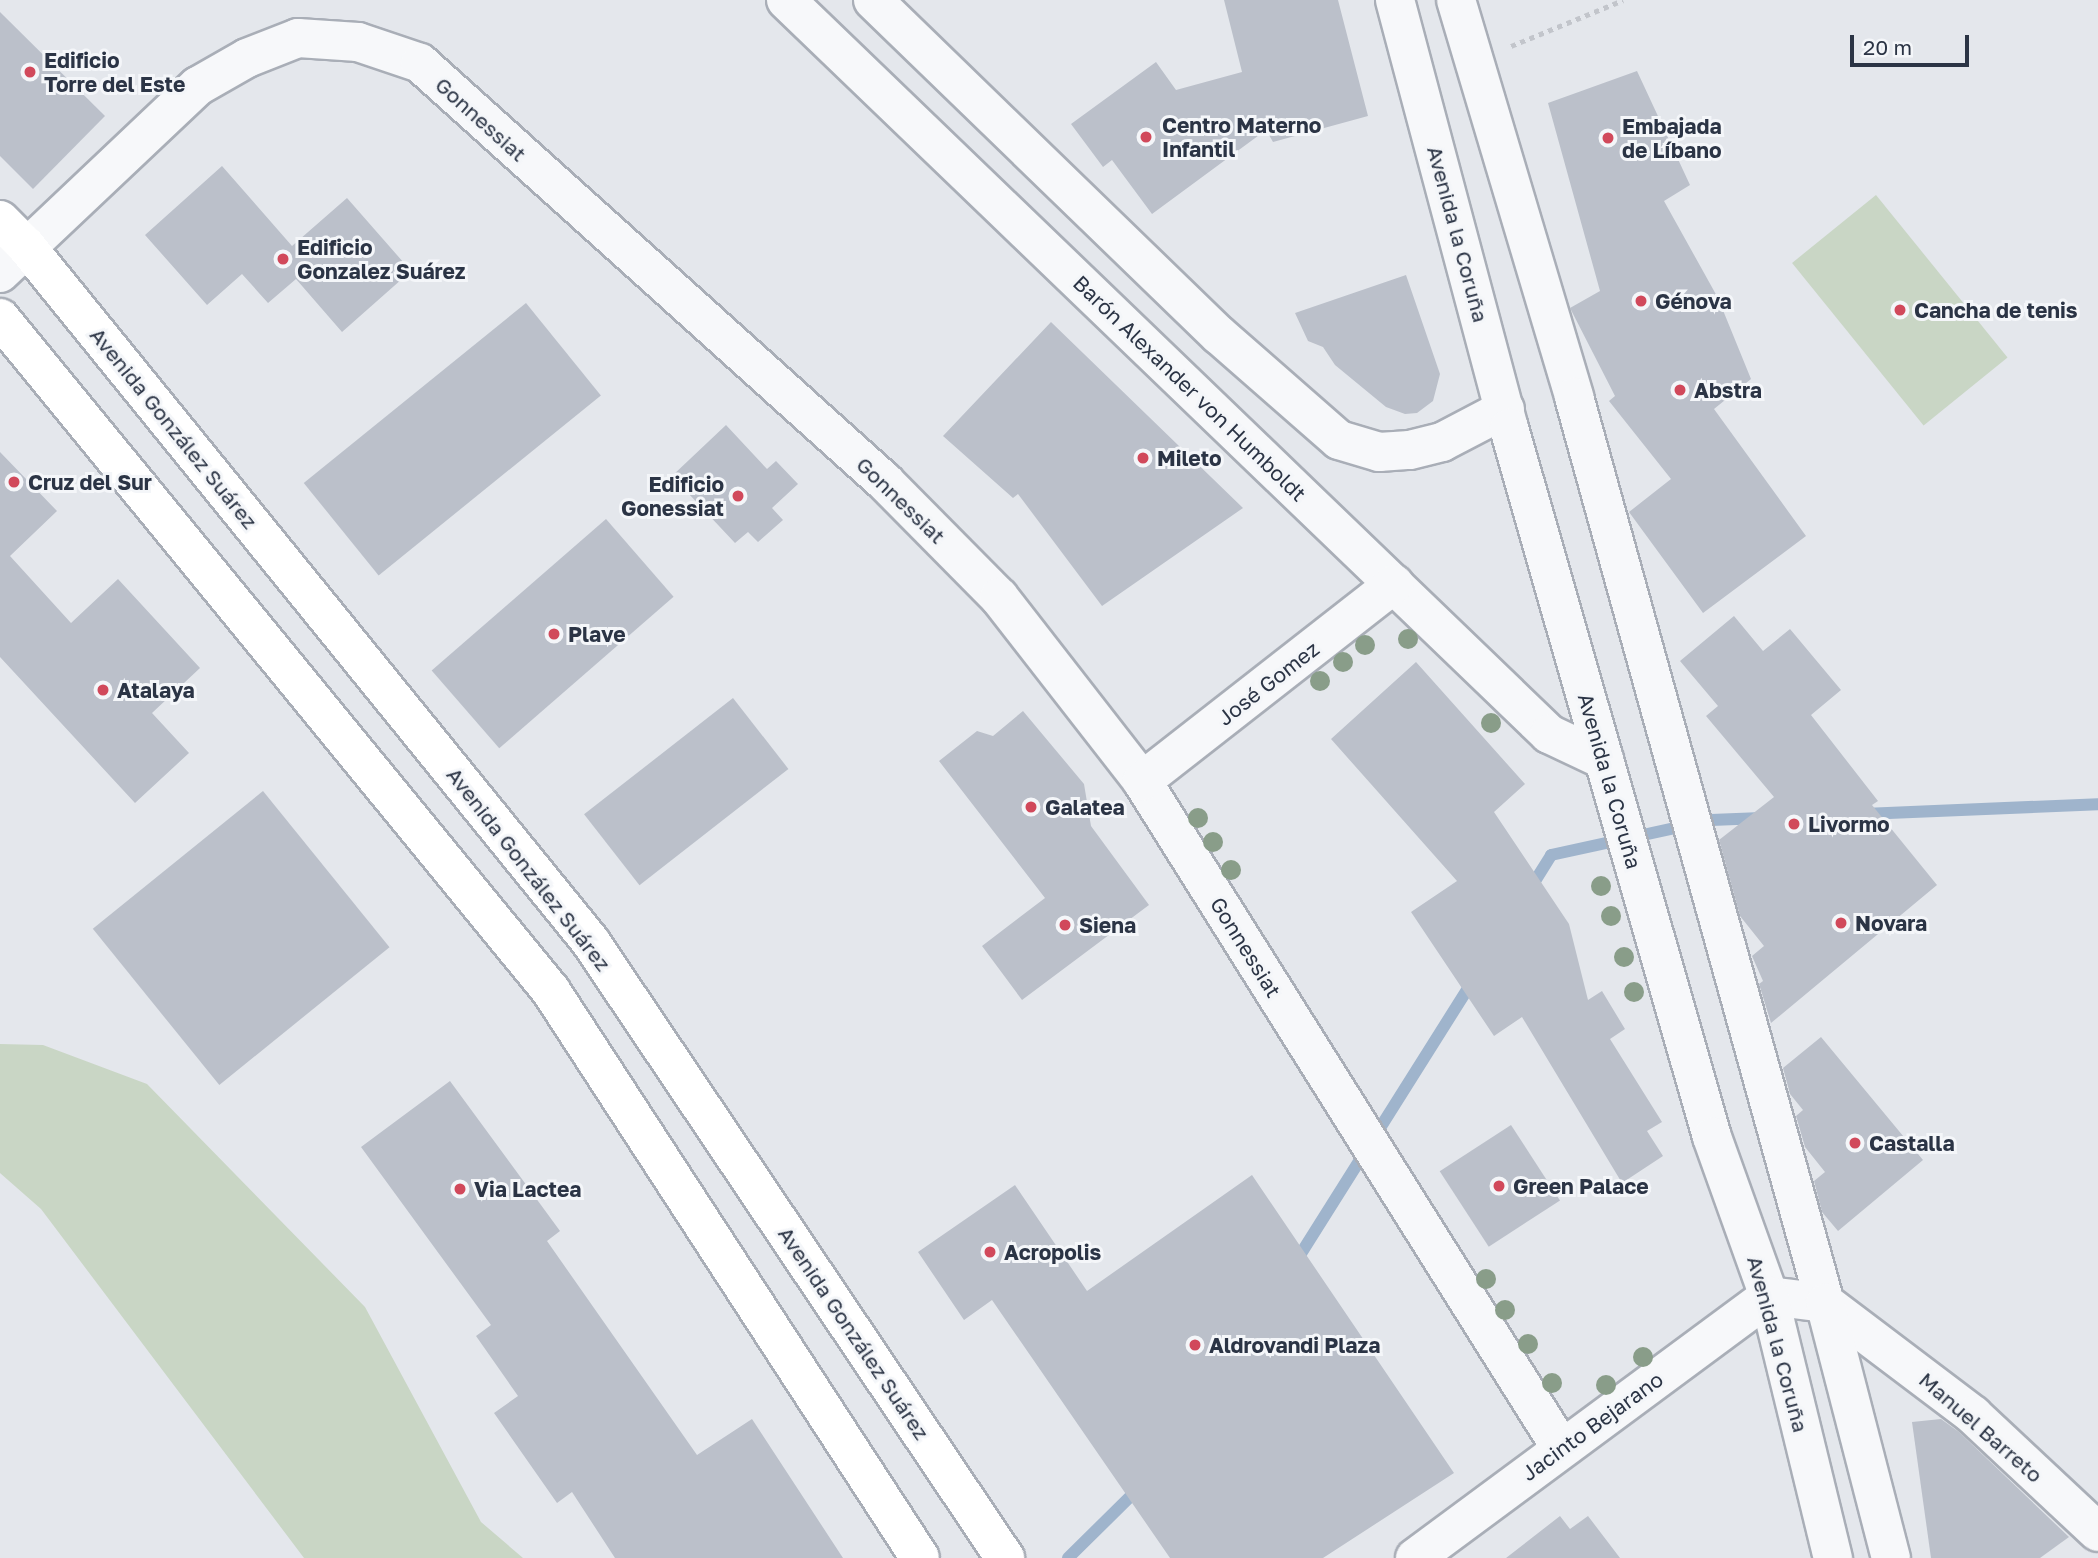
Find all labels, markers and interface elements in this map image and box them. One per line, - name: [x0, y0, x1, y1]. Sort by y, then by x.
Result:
- scale bar: [1853, 21, 1972, 65]
- text: 20 m: [1863, 34, 1912, 60]
- place label: Edificio Torre del Este: [44, 47, 185, 97]
- marker: Edificio Torre del Este: [22, 64, 38, 80]
- street label: Gonnessiat: [430, 72, 532, 166]
- place label: Centro Materno Infantil: [1162, 112, 1321, 162]
- place label: Embajada de Líbano: [1622, 113, 1722, 163]
- marker: Centro Materno Infantil: [1136, 127, 1156, 147]
- marker: Embajada de Líbano: [1600, 130, 1616, 146]
- street label: Avenida la Coruña: [1422, 143, 1494, 325]
- place label: Edificio Gonzalez Suárez: [297, 234, 465, 284]
- marker: Edificio Gonzalez Suárez: [275, 251, 291, 267]
- street label: Barón Alexander von Humboldt: [1068, 270, 1312, 506]
- place label: Génova: [1655, 288, 1732, 314]
- marker: Génova: [1633, 293, 1649, 309]
- place label: Cancha de tenis: [1914, 297, 2078, 323]
- marker: Cancha de tenis: [1892, 302, 1908, 318]
- street label: Avenida González Suárez: [85, 322, 263, 534]
- place label: Abstra: [1694, 377, 1762, 403]
- marker: Abstra: [1672, 382, 1688, 398]
- place label: Mileto: [1157, 445, 1222, 471]
- marker: Mileto: [1135, 450, 1151, 466]
- street label: Gonnessiat: [851, 452, 951, 548]
- place label: Cruz del Sur: [28, 469, 152, 495]
- place label: Edificio Gonessiat: [621, 471, 724, 521]
- marker: Cruz del Sur: [6, 474, 22, 490]
- marker: Edificio Gonessiat: [730, 488, 746, 504]
- place label: Plave: [568, 621, 626, 647]
- marker: Plave: [546, 626, 562, 642]
- street label: José Gomez: [1212, 636, 1324, 730]
- place label: Atalaya: [117, 677, 195, 703]
- marker: Atalaya: [95, 682, 111, 698]
- street label: Avenida la Coruña: [1573, 690, 1647, 872]
- street label: Avenida González Suárez: [442, 762, 616, 976]
- place label: Galatea: [1045, 794, 1125, 820]
- marker: Galatea: [1023, 799, 1039, 815]
- place label: Livormo: [1808, 811, 1890, 837]
- marker: Livormo: [1786, 816, 1802, 832]
- street label: Gonnessiat: [1205, 892, 1287, 1002]
- place label: Novara: [1855, 910, 1927, 936]
- place label: Siena: [1079, 912, 1136, 938]
- marker: Novara: [1833, 915, 1849, 931]
- marker: Siena: [1057, 917, 1073, 933]
- place label: Castalla: [1869, 1130, 1955, 1156]
- marker: Castalla: [1847, 1135, 1863, 1151]
- place label: Green Palace: [1513, 1173, 1649, 1199]
- place label: Via Lactea: [474, 1176, 581, 1202]
- marker: Green Palace: [1491, 1178, 1507, 1194]
- marker: Via Lactea: [452, 1181, 468, 1197]
- street label: Avenida González Suárez: [773, 1222, 935, 1444]
- place label: Acropolis: [1004, 1239, 1101, 1265]
- marker: Acropolis: [982, 1244, 998, 1260]
- street label: Avenida la Coruña: [1742, 1253, 1814, 1435]
- place label: Aldrovandi Plaza: [1209, 1332, 1380, 1358]
- marker: Aldrovandi Plaza: [1187, 1337, 1203, 1353]
- street label: Jacinto Bejarano: [1516, 1366, 1668, 1486]
- street label: Manuel Barreto: [1914, 1367, 2048, 1487]

